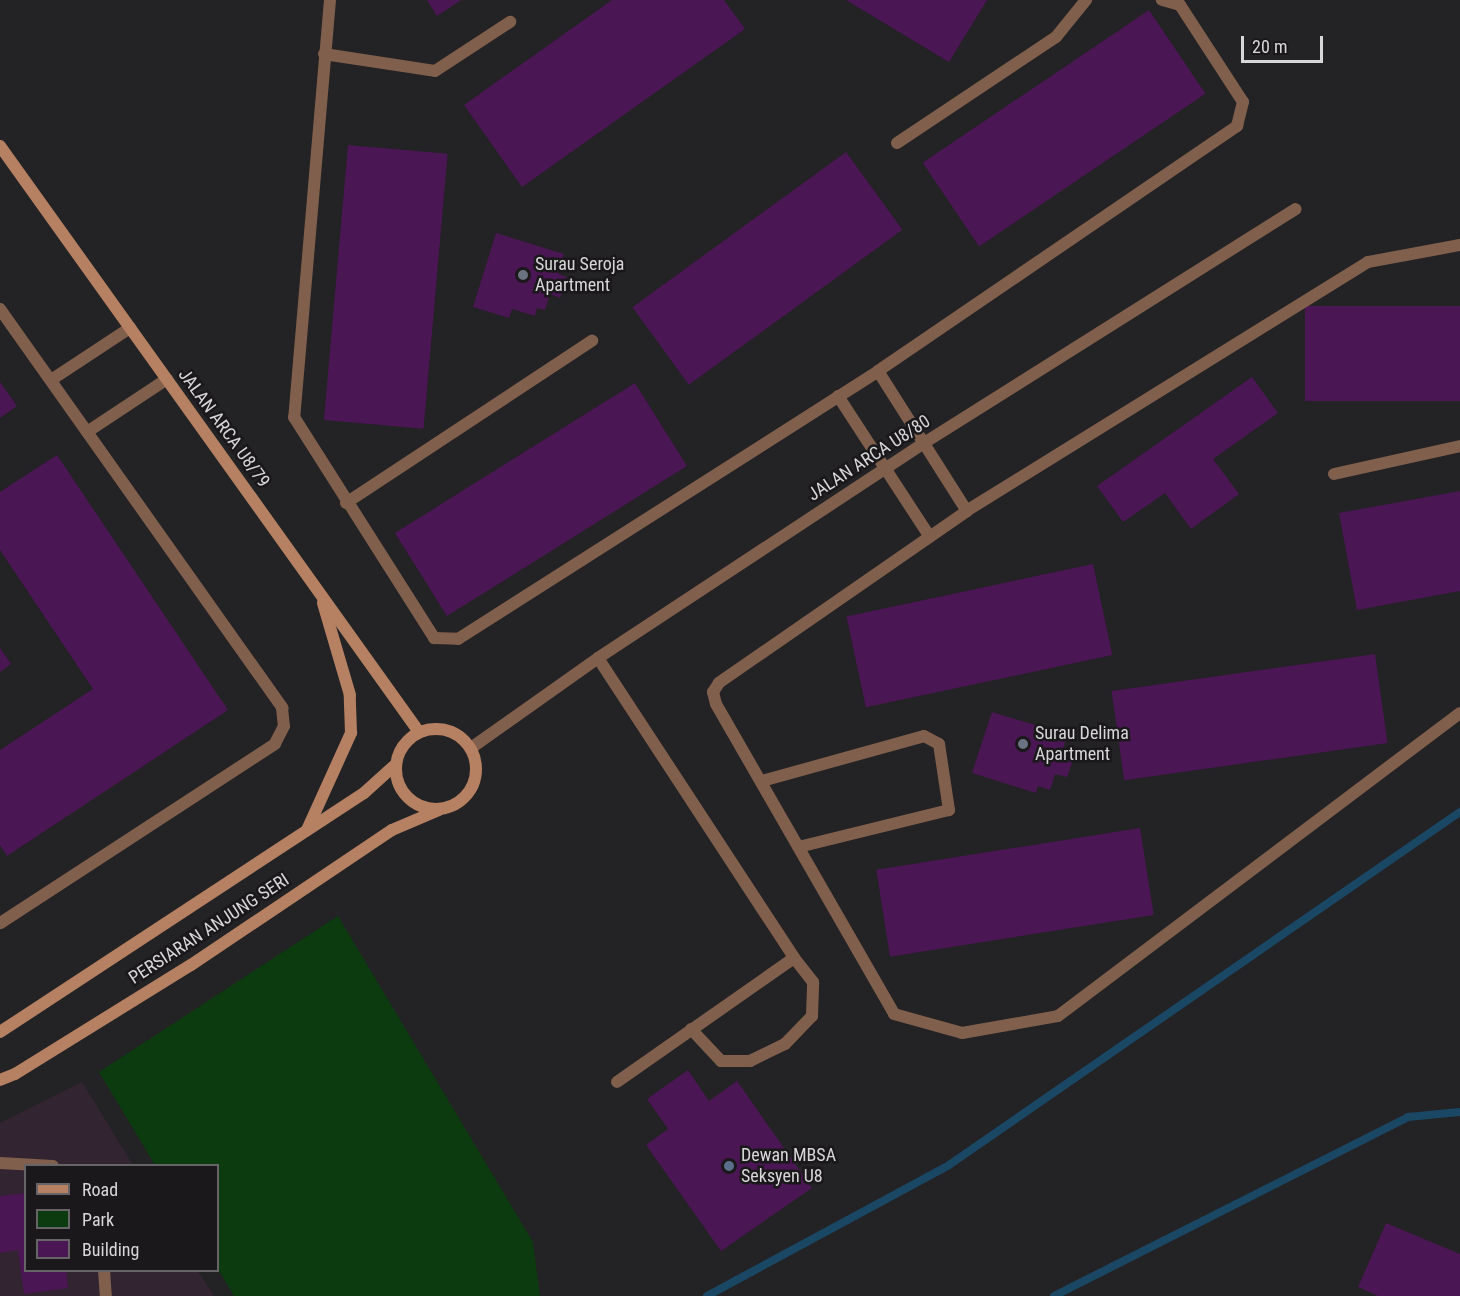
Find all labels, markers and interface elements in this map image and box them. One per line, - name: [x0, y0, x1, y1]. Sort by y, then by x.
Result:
- scale bar: [1244, 24, 1326, 62]
- text: 20 m: [1252, 36, 1287, 57]
- place label: Surau Seroja Apartment: [535, 254, 624, 296]
- marker: Surau Seroja Apartment: [516, 268, 530, 282]
- street label: JALAN ARCA U8/79: [174, 364, 274, 492]
- street label: JALAN ARCA U8/80: [804, 410, 934, 506]
- place label: Surau Delima Apartment: [1035, 723, 1129, 766]
- marker: Surau Delima Apartment: [1016, 737, 1030, 751]
- street label: PERSIARAN ANJUNG SERI: [125, 869, 293, 989]
- place label: Dewan MBSA Seksyen U8: [741, 1145, 836, 1188]
- marker: Dewan MBSA Seksyen U8: [722, 1159, 736, 1173]
- legend: [24, 1164, 219, 1272]
- text: Road: [82, 1179, 118, 1200]
- text: Park: [82, 1209, 114, 1230]
- text: Building: [82, 1239, 139, 1260]

